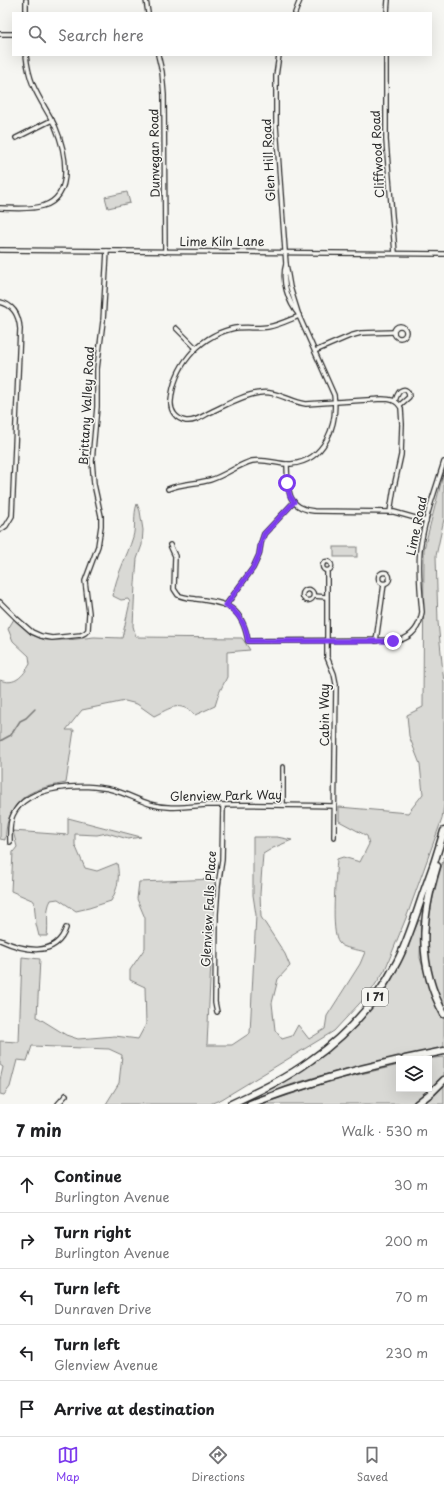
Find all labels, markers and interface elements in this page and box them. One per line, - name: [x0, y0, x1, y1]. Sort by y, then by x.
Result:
- search box: [12, 12, 432, 56]
- icon: search: [26, 23, 48, 45]
- text: Search here: [58, 23, 144, 46]
- street label: Dunvegan Road: [144, 108, 164, 198]
- street label: Cliffwood Road: [366, 110, 388, 198]
- street label: Glen Hill Road: [257, 118, 279, 202]
- street label: Lime Kiln Lane: [180, 232, 265, 250]
- street label: Brittany Valley Road: [74, 346, 98, 466]
- route start: [278, 474, 296, 492]
- street label: Lime Road: [401, 495, 431, 557]
- route end: [384, 632, 402, 650]
- street label: Cabin Way: [315, 683, 333, 746]
- street label: Glenview Park Way: [170, 785, 282, 805]
- street label: Glenview Falls Place: [196, 850, 220, 967]
- road number: I 71: [362, 988, 388, 1006]
- map controls: [396, 1056, 432, 1092]
- button: layers: [396, 1056, 432, 1092]
- text: 7 min: [16, 1117, 62, 1143]
- text: Walk · 530 m: [341, 1121, 428, 1140]
- text: Continue: [54, 1164, 122, 1187]
- icon: ahead: [16, 1174, 38, 1196]
- text: 30 m: [394, 1175, 428, 1194]
- text: Burlington Avenue: [54, 1187, 169, 1206]
- text: Turn right: [54, 1220, 131, 1243]
- icon: right: [16, 1230, 38, 1252]
- text: 200 m: [385, 1231, 428, 1250]
- text: Burlington Avenue: [54, 1243, 169, 1262]
- text: Turn left: [54, 1276, 120, 1299]
- icon: left: [16, 1286, 38, 1308]
- text: 70 m: [395, 1287, 428, 1306]
- text: Dunraven Drive: [54, 1299, 151, 1318]
- text: Turn left: [54, 1332, 120, 1355]
- icon: left: [16, 1342, 38, 1364]
- text: 230 m: [386, 1343, 428, 1362]
- text: Glenview Avenue: [54, 1355, 158, 1374]
- text: Arrive at destination: [54, 1397, 215, 1420]
- icon: arrive: [16, 1398, 38, 1420]
- tab: Map: [56, 1444, 79, 1485]
- tab: Directions: [191, 1444, 245, 1485]
- tab: Saved: [357, 1444, 388, 1485]

